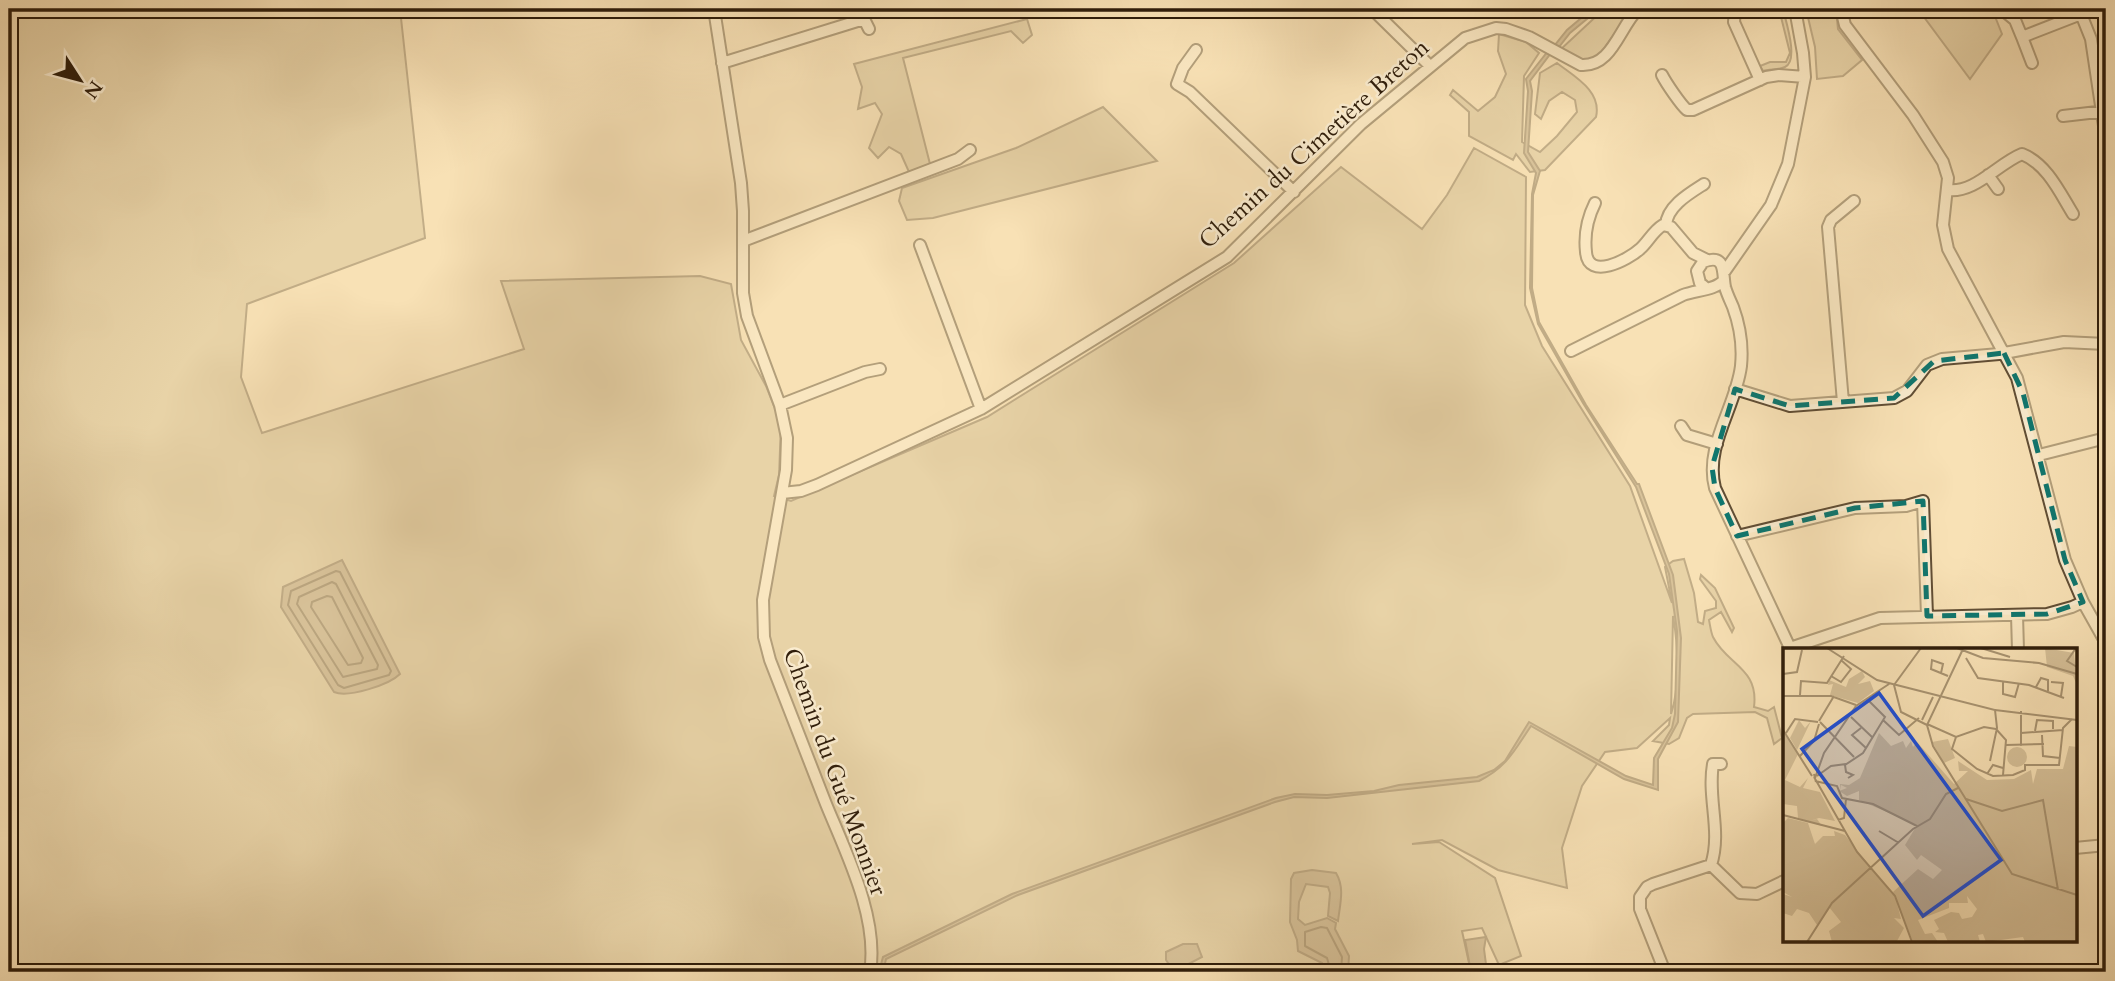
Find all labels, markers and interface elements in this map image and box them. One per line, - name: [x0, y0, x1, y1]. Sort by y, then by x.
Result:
- street label: Chemin du Cimetière Breton: [1192, 31, 1437, 257]
- north arrow: [46, 46, 116, 116]
- text: N: [77, 75, 108, 104]
- street label: Chemin du Gué Monnier: [775, 644, 895, 900]
- inset map: [1783, 648, 2076, 942]

